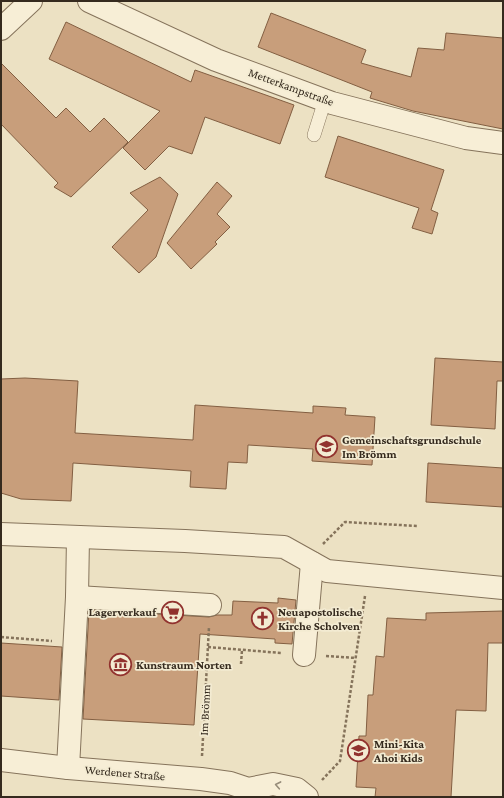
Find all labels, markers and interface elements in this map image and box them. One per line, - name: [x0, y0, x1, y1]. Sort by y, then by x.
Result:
- street label: Metterkampstraße: [246, 65, 336, 109]
- place label: Gemeinschaftsgrundschule Im Brömm: [342, 433, 482, 461]
- school or university icon: Gemeinschaftsgrundschule Im Brömm: [314, 434, 340, 460]
- supermarket icon: Lagerverkauf: [159, 599, 185, 625]
- place label: Lagerverkauf: [88, 605, 157, 619]
- place label: Neuapostolische Kirche Scholven: [278, 605, 363, 633]
- church icon: Neuapostolische Kirche Scholven: [250, 606, 276, 632]
- museum icon: Kunstraum Norten: [107, 652, 133, 678]
- place label: Kunstraum Norten: [136, 658, 232, 672]
- street label: Im Brömm: [197, 684, 213, 736]
- place label: Mini-Kita Ahoi Kids: [373, 737, 424, 765]
- school or university icon: Mini-Kita Ahoi Kids: [345, 738, 371, 764]
- street label: Werdener Straße: [84, 763, 166, 783]
- one-way arrow: [275, 781, 282, 790]

